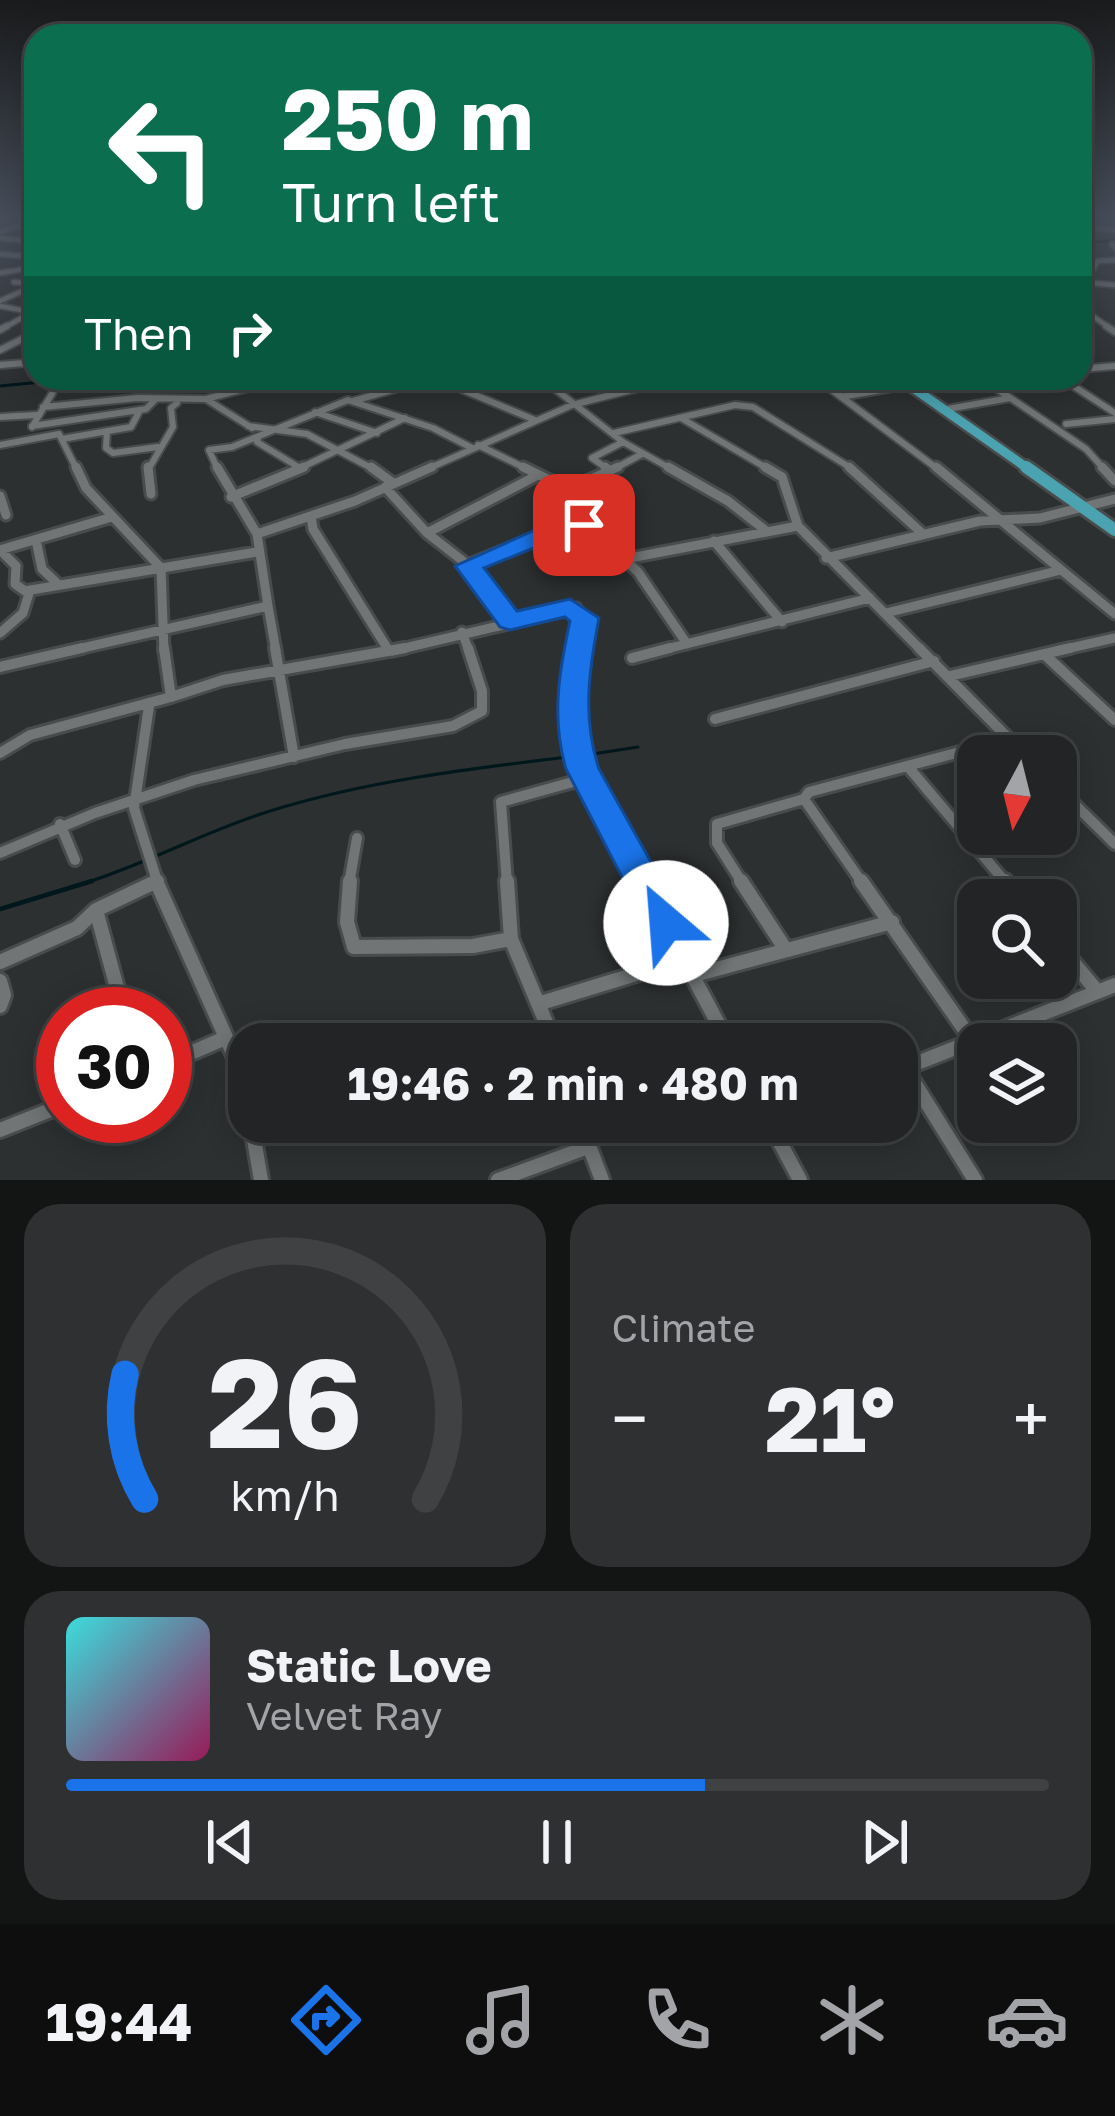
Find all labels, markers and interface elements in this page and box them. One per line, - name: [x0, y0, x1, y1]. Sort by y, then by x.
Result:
- text: 250 m: [282, 68, 534, 168]
- icon: left: [84, 72, 240, 228]
- text: Turn left: [282, 169, 500, 234]
- icon: right: [217, 300, 283, 366]
- text: Then: [84, 306, 193, 360]
- pin: [533, 474, 635, 576]
- icon: arrive: [551, 492, 617, 558]
- north arrow: [957, 735, 1077, 855]
- map controls: [957, 735, 1077, 1143]
- position arrow: [603, 860, 729, 986]
- button: search: [957, 879, 1077, 999]
- speed limit sign: 30: [36, 987, 192, 1143]
- button: layers: [957, 1023, 1077, 1143]
- text: 19:46 · 2 min · 480 m: [347, 1056, 799, 1110]
- text: Climate: [612, 1304, 755, 1351]
- text: 26: [207, 1326, 362, 1475]
- text: 21°: [765, 1364, 895, 1472]
- text: −: [612, 1378, 648, 1458]
- text: +: [1013, 1378, 1049, 1458]
- text: km/h: [230, 1468, 339, 1519]
- text: Static Love: [246, 1638, 492, 1692]
- text: Velvet Ray: [246, 1692, 442, 1739]
- icon: previous: [197, 1809, 263, 1875]
- icon: pause: [524, 1809, 590, 1875]
- icon: next: [852, 1809, 918, 1875]
- icon: directions: [284, 1978, 368, 2062]
- icon: music: [459, 1978, 543, 2062]
- icon: phone: [635, 1978, 719, 2062]
- icon: climate: [810, 1978, 894, 2062]
- icon: car: [985, 1978, 1069, 2062]
- text: 19:44: [46, 1988, 193, 2053]

